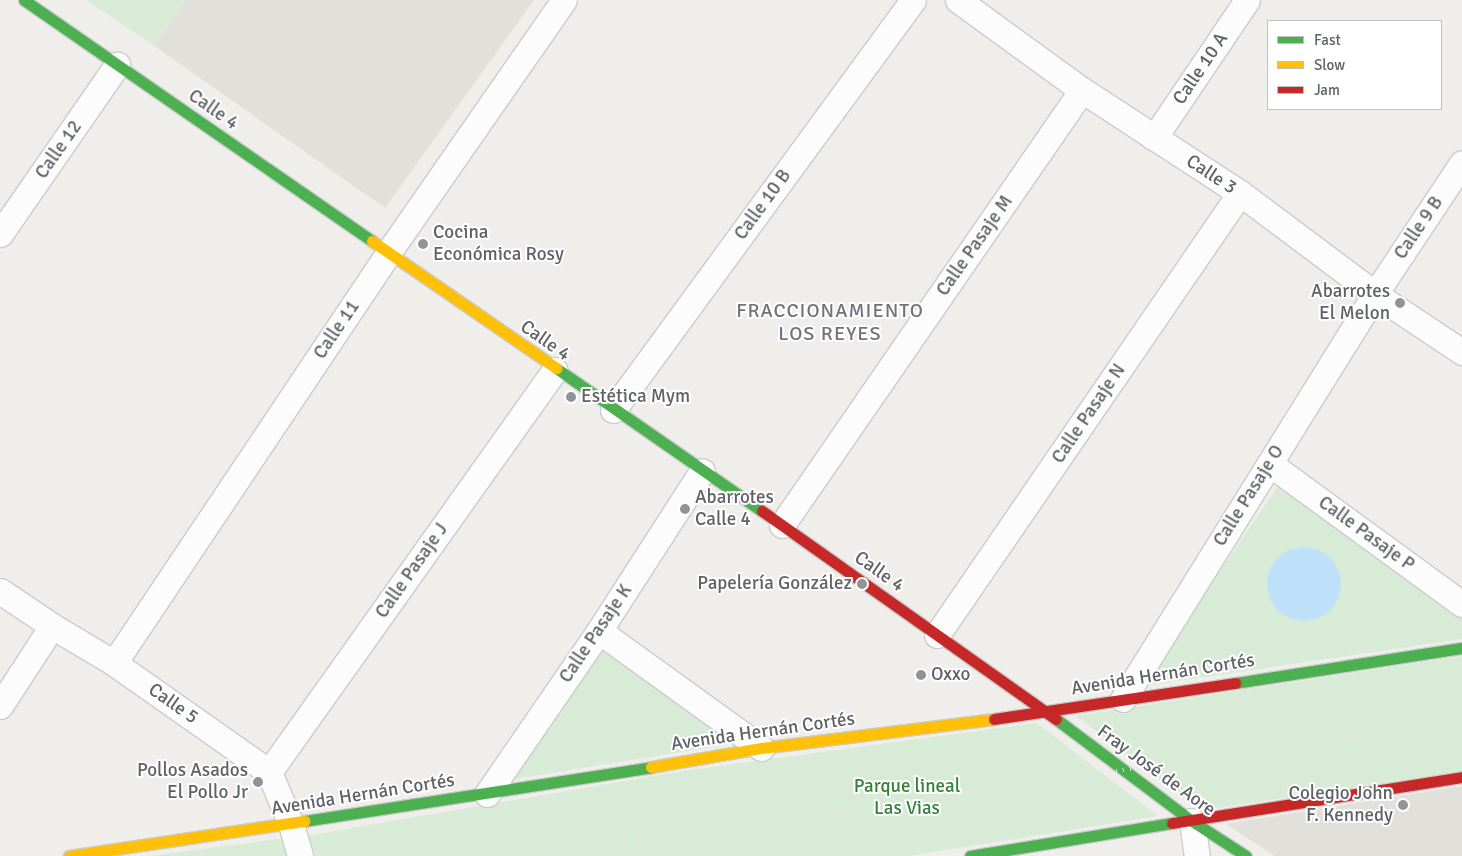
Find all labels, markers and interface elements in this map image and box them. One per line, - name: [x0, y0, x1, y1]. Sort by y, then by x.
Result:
- legend: [1267, 20, 1442, 110]
- street label: Calle 10 A: [1169, 29, 1233, 109]
- text: Fast: [1314, 31, 1341, 49]
- text: Slow: [1314, 56, 1345, 74]
- text: Jam: [1314, 81, 1340, 99]
- street label: Calle 4: [184, 85, 242, 135]
- street label: Calle 12: [31, 116, 87, 184]
- street label: Calle 3: [1181, 150, 1241, 200]
- street label: Calle 10 B: [730, 165, 796, 245]
- street label: Calle Pasaje M: [932, 191, 1018, 301]
- street label: Calle 9 B: [1390, 192, 1448, 264]
- place label: Cocina Económica Rosy: [433, 222, 564, 266]
- marker: Cocina Económica Rosy: [417, 238, 429, 250]
- place label: Abarrotes El Melon: [1311, 281, 1390, 325]
- street label: Calle 11: [309, 296, 365, 364]
- marker: Abarrotes El Melon: [1394, 297, 1406, 309]
- district label: FRACCIONAMIENTO LOS REYES: [734, 299, 926, 346]
- street label: Calle 4: [516, 316, 574, 366]
- street label: Calle Pasaje N: [1047, 360, 1131, 468]
- place label: Estética Mym: [581, 386, 690, 408]
- marker: Estética Mym: [565, 391, 577, 403]
- street label: Calle Pasaje O: [1209, 441, 1289, 551]
- place label: Abarrotes Calle 4: [695, 487, 774, 531]
- street label: Calle Pasaje P: [1314, 492, 1418, 576]
- marker: Abarrotes Calle 4: [679, 503, 691, 515]
- street label: Calle Pasaje J: [371, 519, 453, 623]
- street label: Calle 4: [850, 547, 908, 597]
- place label: Papelería González: [697, 573, 852, 595]
- marker: Papelería González: [856, 578, 868, 590]
- street label: Calle Pasaje K: [555, 580, 637, 688]
- street label: Avenida Hernán Cortés: [1070, 649, 1256, 701]
- place label: Oxxo: [931, 664, 970, 686]
- marker: Oxxo: [915, 669, 927, 681]
- street label: Calle 5: [144, 679, 202, 729]
- street label: Avenida Hernán Cortés: [670, 708, 856, 756]
- street label: Fray José de Aore: [1092, 721, 1220, 821]
- place label: Pollos Asados El Pollo Jr: [137, 760, 248, 804]
- street label: Avenida Hernán Cortés: [270, 769, 456, 821]
- marker: Pollos Asados El Pollo Jr: [252, 776, 264, 788]
- park label: Parque lineal Las Vias: [854, 776, 960, 820]
- place label: Colegio John F. Kennedy: [1289, 783, 1393, 827]
- marker: Colegio John F. Kennedy: [1397, 799, 1409, 811]

